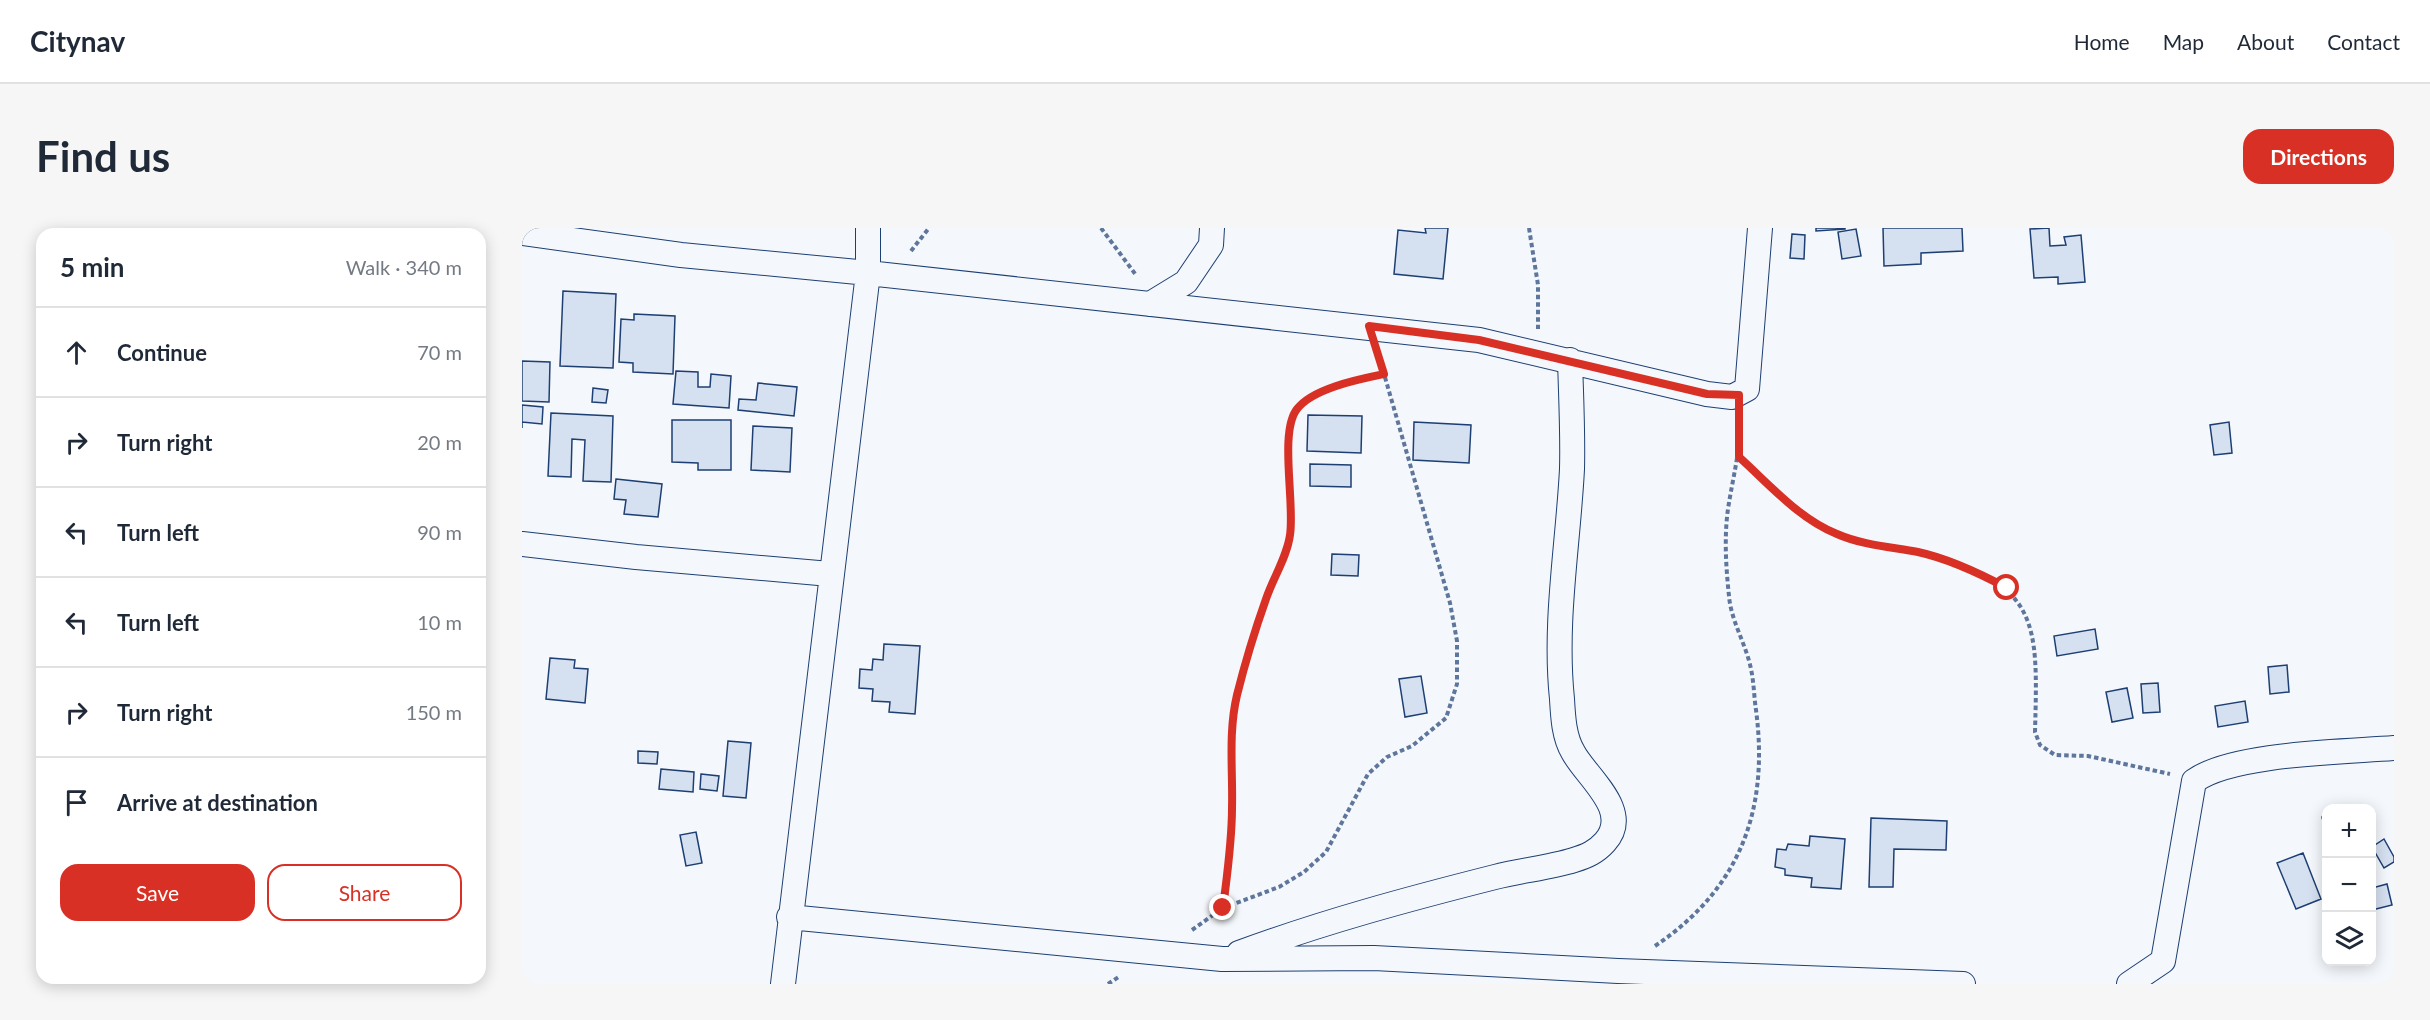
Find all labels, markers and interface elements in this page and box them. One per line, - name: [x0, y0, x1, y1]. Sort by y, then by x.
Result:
- text: Citynav: [30, 24, 125, 58]
- text: Home: [2074, 29, 2130, 54]
- text: Map: [2163, 29, 2204, 54]
- text: About: [2237, 29, 2294, 54]
- text: Contact: [2327, 29, 2400, 54]
- button: Directions: [2243, 129, 2394, 184]
- text: Find us: [36, 131, 170, 181]
- text: 5 min: [60, 251, 124, 283]
- text: Walk · 340 m: [346, 255, 462, 279]
- icon: ahead: [60, 336, 93, 369]
- text: Continue: [117, 339, 207, 366]
- text: 70 m: [417, 340, 462, 364]
- icon: right: [60, 426, 93, 459]
- text: Turn right: [117, 429, 212, 456]
- text: 20 m: [417, 430, 462, 454]
- icon: left: [60, 516, 93, 549]
- text: Turn left: [117, 519, 199, 546]
- text: 90 m: [417, 520, 462, 544]
- route start: [1993, 574, 2019, 600]
- icon: left: [60, 606, 93, 639]
- text: Turn left: [117, 609, 199, 636]
- text: 10 m: [417, 610, 462, 634]
- icon: right: [60, 696, 93, 729]
- text: Turn right: [117, 699, 212, 726]
- text: 150 m: [406, 700, 462, 724]
- icon: arrive: [60, 786, 93, 819]
- text: Arrive at destination: [117, 789, 318, 816]
- map controls: [2322, 804, 2376, 966]
- button: +: [2322, 804, 2376, 858]
- button: −: [2322, 858, 2376, 912]
- button: Save: [60, 864, 255, 921]
- button: Share: [267, 864, 462, 921]
- route end: [1209, 894, 1235, 920]
- button: layers: [2322, 912, 2376, 966]

